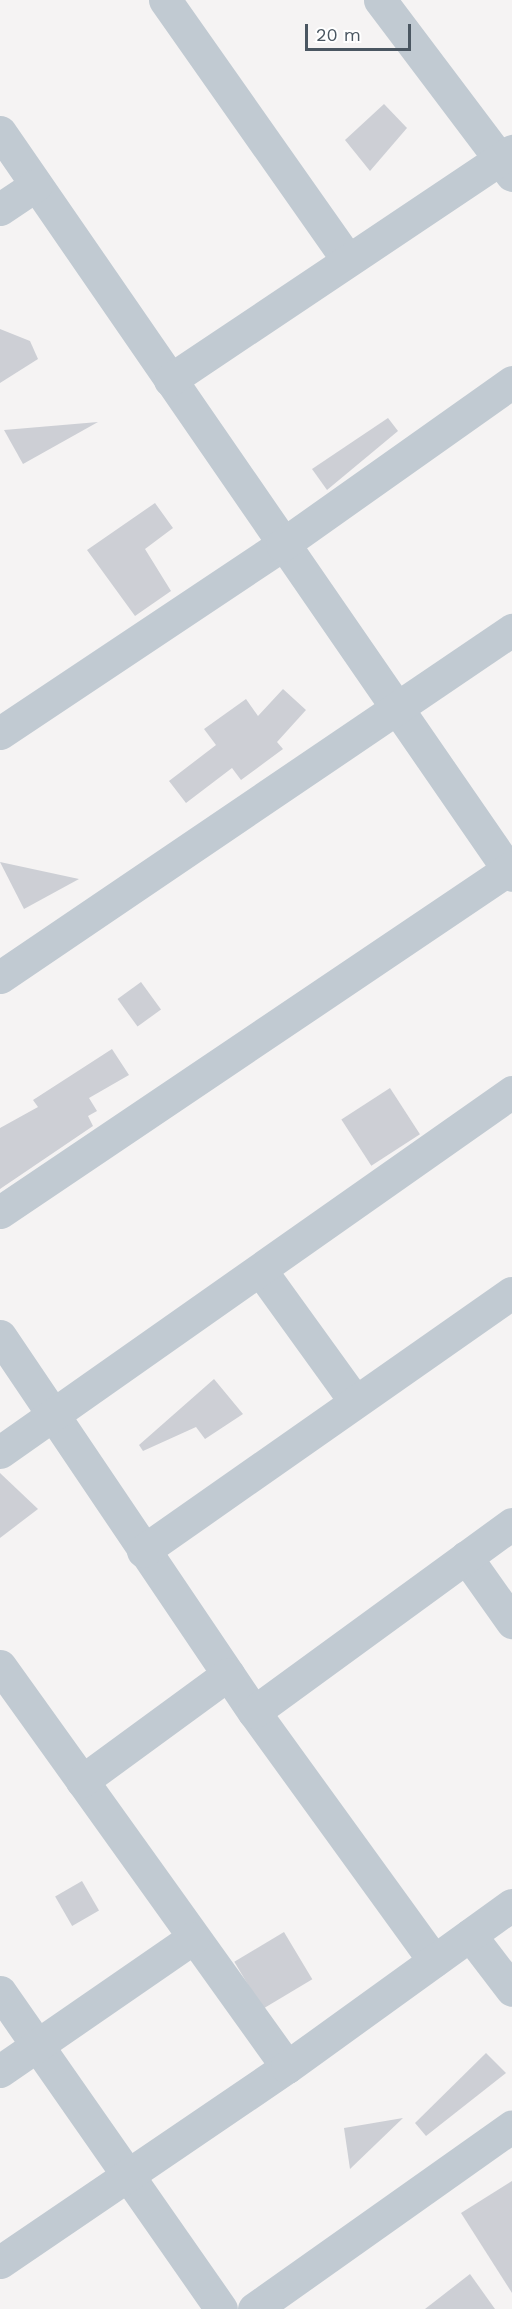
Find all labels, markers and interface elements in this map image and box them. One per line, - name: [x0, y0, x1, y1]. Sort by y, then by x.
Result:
- scale bar: [308, 12, 414, 50]
- text: 20 m: [316, 24, 361, 45]

